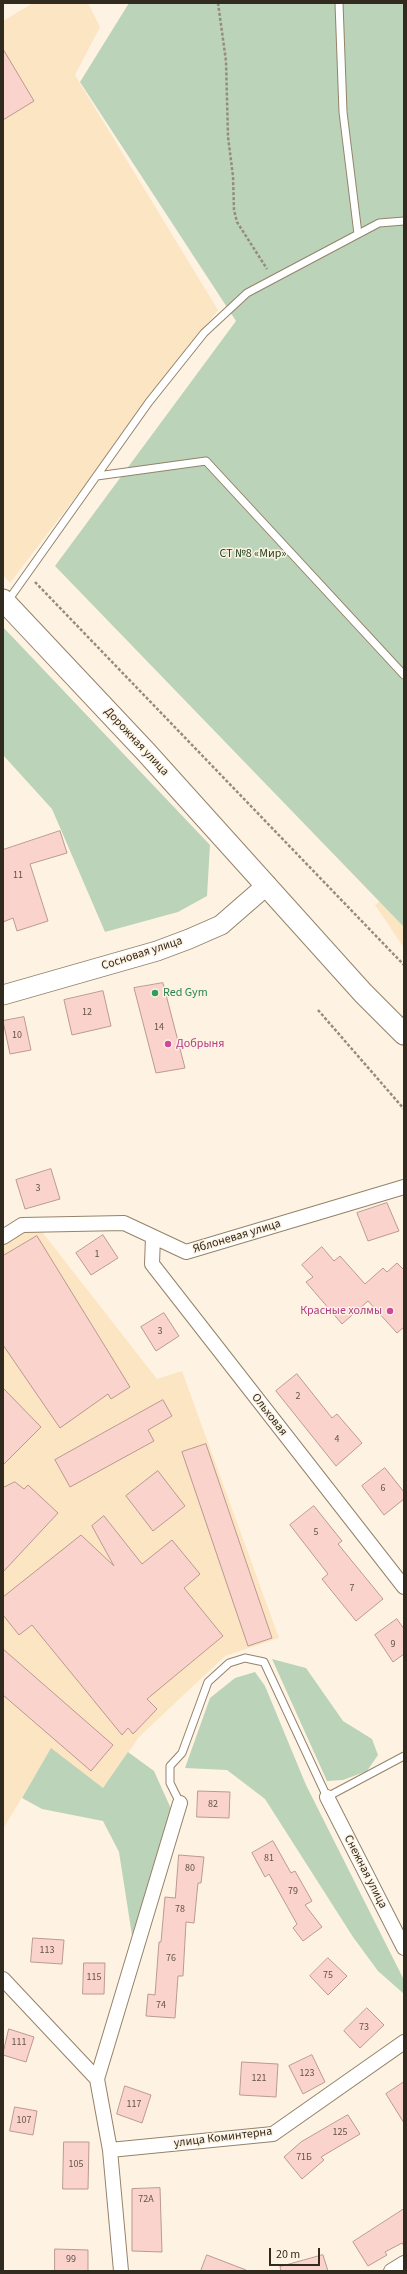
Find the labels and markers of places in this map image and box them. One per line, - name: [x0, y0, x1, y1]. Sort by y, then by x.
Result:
- place label: Red Gym: [163, 986, 208, 1000]
- marker: Red Gym: [150, 988, 160, 998]
- place label: Добрыня: [176, 1037, 224, 1051]
- marker: Добрыня: [163, 1039, 173, 1049]
- place label: Красные холмы: [300, 1304, 382, 1318]
- marker: Красные холмы: [385, 1306, 395, 1316]

